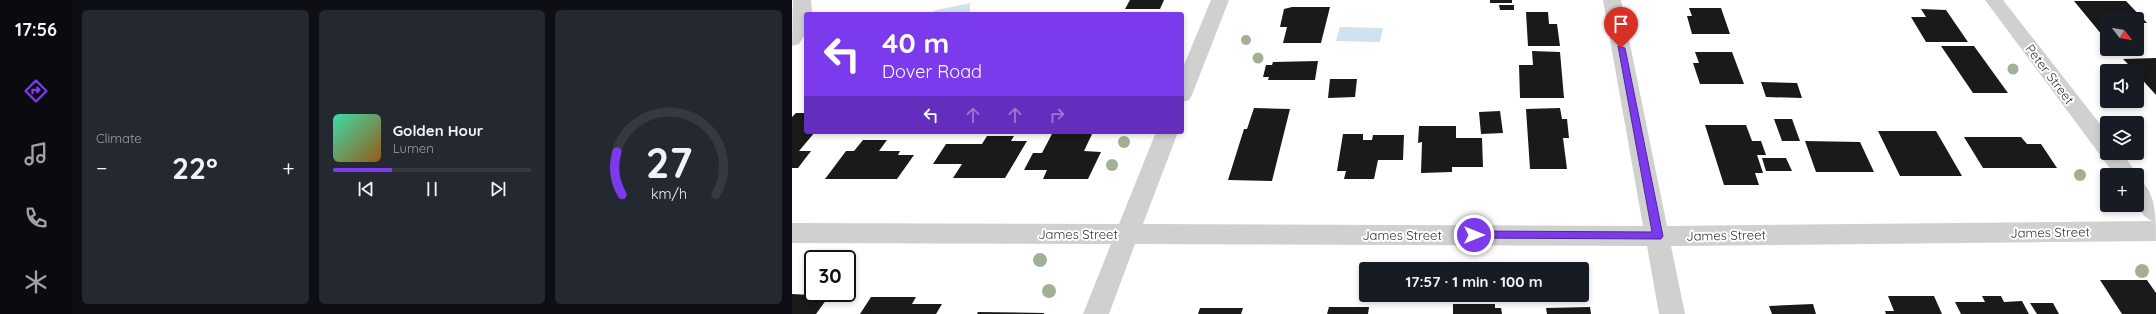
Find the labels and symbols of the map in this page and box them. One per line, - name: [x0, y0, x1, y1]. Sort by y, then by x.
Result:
- pin: [1604, 7.0, 1638, 48]
- north arrow: [2100, 12, 2144, 56]
- street label: Peter Street: [2022, 41, 2078, 107]
- position arrow: [1453, 214, 1495, 256]
- street label: James Street: [2010, 223, 2090, 241]
- street label: James Street: [1038, 226, 1118, 242]
- street label: James Street: [1686, 226, 1766, 244]
- street label: James Street: [1362, 227, 1442, 243]
- speed limit sign: 30: [804, 250, 856, 302]

